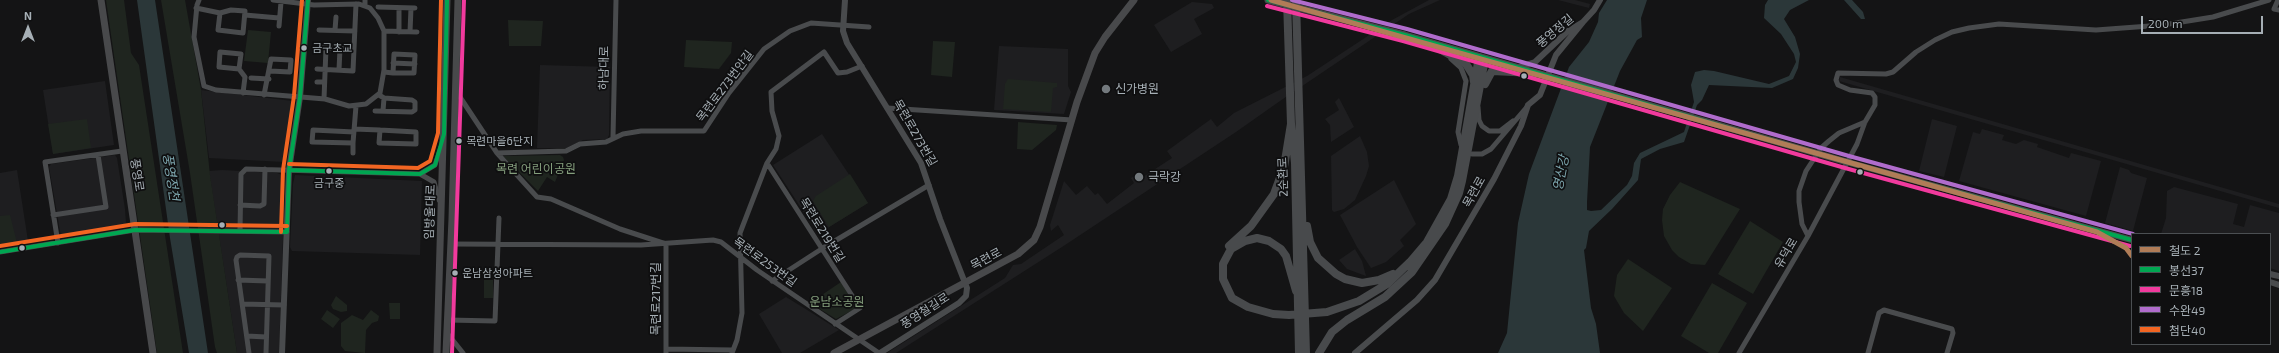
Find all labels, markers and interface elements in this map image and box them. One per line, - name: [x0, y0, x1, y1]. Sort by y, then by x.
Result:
- north arrow: [8, 8, 48, 48]
- scale bar: [2143, 8, 2265, 34]
- text: N: [24, 9, 32, 22]
- street label: 풍영정길: [1533, 11, 1577, 51]
- text: 200 m: [2148, 16, 2182, 30]
- place label: 금구초교: [312, 41, 352, 55]
- marker: 금구초교: [299, 43, 309, 53]
- street label: 하남대로: [596, 46, 612, 90]
- street label: 목련로273번안길: [693, 47, 757, 125]
- unlabelled marker: [1519, 71, 1529, 81]
- place label: 신가병원: [1115, 82, 1159, 96]
- marker: 신가병원: [1100, 83, 1112, 95]
- street label: 목련로273번길: [890, 97, 940, 169]
- place label: 목련마을6단지: [466, 134, 533, 148]
- marker: 목련마을6단지: [454, 136, 464, 146]
- water label: 풍영정천: [160, 152, 182, 202]
- water label: 영산강: [1550, 154, 1572, 192]
- street label: 2순환로: [1275, 157, 1291, 197]
- street label: 풍영로: [127, 158, 147, 192]
- park label: 목련 어린이공원: [496, 162, 576, 176]
- marker: 금구중: [324, 166, 334, 176]
- unlabelled marker: [1855, 167, 1865, 177]
- place label: 극락강: [1148, 170, 1181, 184]
- marker: 극락강: [1133, 171, 1145, 183]
- street label: 목련로: [1460, 174, 1488, 210]
- place label: 금구중: [314, 176, 344, 190]
- street label: 임방울대로: [422, 184, 438, 240]
- street label: 목련로219번길: [796, 195, 848, 265]
- unlabelled marker: [217, 220, 227, 230]
- legend: [2131, 233, 2271, 345]
- street label: 목련로253번길: [730, 234, 800, 290]
- street label: 유덕로: [1771, 235, 1801, 271]
- unlabelled marker: [17, 243, 27, 253]
- text: 철도 2: [2169, 243, 2201, 257]
- street label: 목련로: [968, 245, 1004, 273]
- street label: 목련로217번길: [649, 263, 663, 335]
- text: 봉선37: [2169, 263, 2204, 277]
- place label: 운남삼성아파트: [462, 266, 533, 280]
- marker: 운남삼성아파트: [450, 268, 460, 278]
- text: 문흥18: [2169, 283, 2203, 297]
- street label: 풍영철길로: [898, 290, 952, 332]
- park label: 운남소공원: [809, 295, 865, 309]
- text: 수완49: [2169, 303, 2205, 317]
- text: 첨단40: [2169, 323, 2206, 337]

